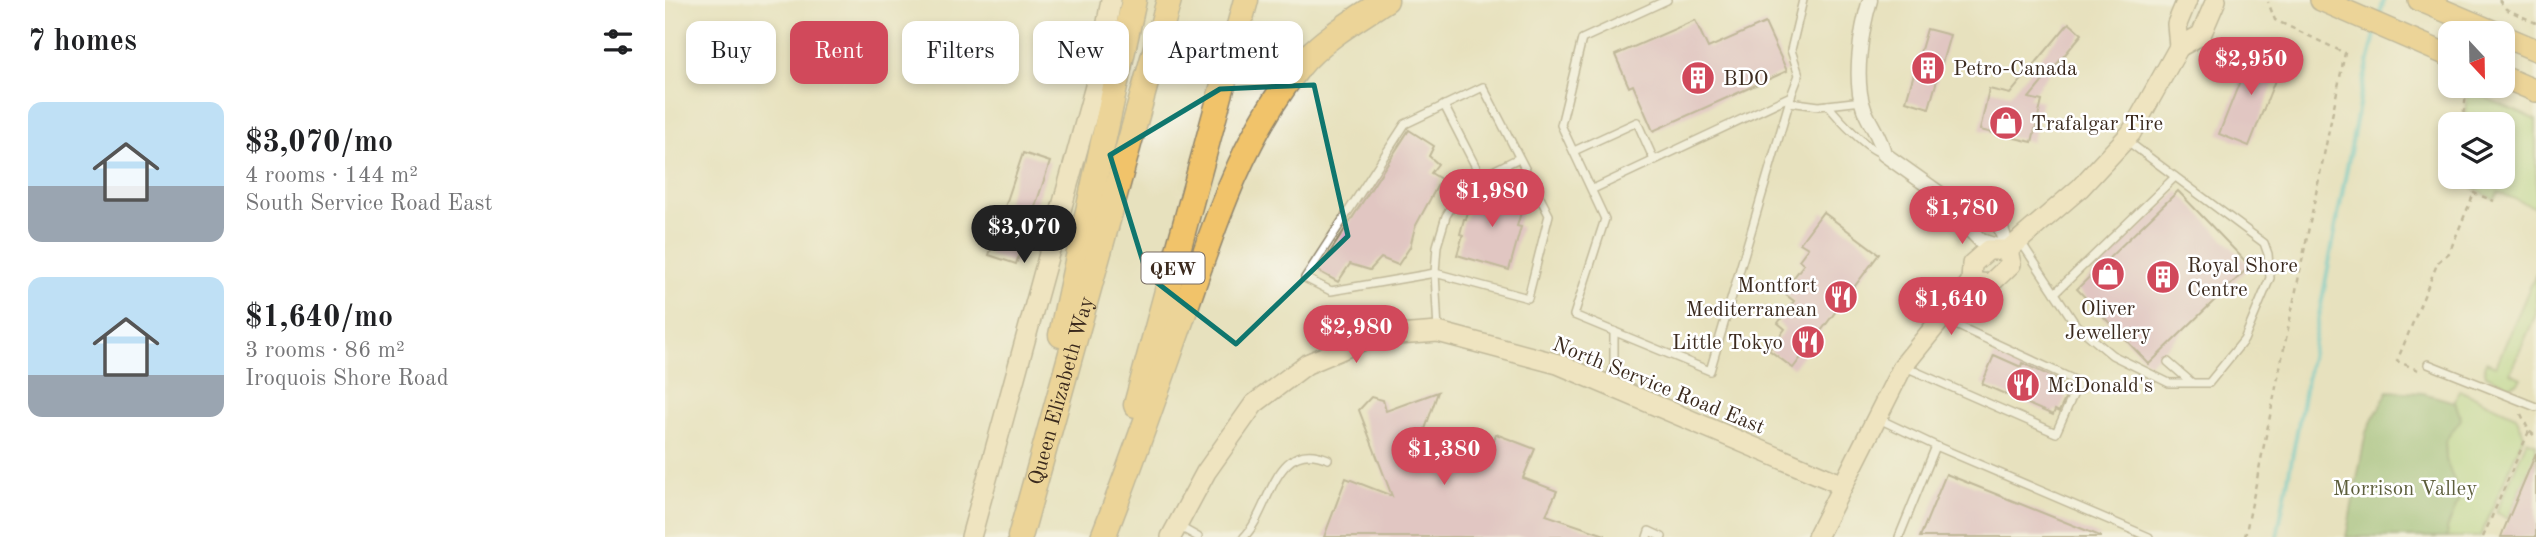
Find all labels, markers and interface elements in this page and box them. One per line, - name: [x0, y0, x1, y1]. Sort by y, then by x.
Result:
- chip: Buy: [686, 21, 776, 84]
- chip: Rent: [790, 21, 888, 84]
- chip: Filters: [902, 21, 1019, 84]
- chip: New: [1033, 21, 1129, 84]
- chip: Apartment: [1143, 21, 1303, 84]
- north arrow: [2438, 21, 2515, 98]
- map controls: [2438, 21, 2515, 189]
- icon: filters: [599, 23, 637, 61]
- text: 7 homes: [28, 27, 137, 57]
- pin: $2,950: [2194, 38, 2308, 97]
- text: $2,950: [2214, 48, 2288, 71]
- building icon: Petro-Canada: [1909, 49, 1947, 87]
- building icon: BDO: [1679, 59, 1717, 97]
- place label: Petro-Canada: [1953, 59, 2078, 80]
- place label: BDO: [1723, 69, 1769, 90]
- shop icon: Trafalgar Tire: [1987, 104, 2025, 142]
- button: layers: [2438, 112, 2515, 189]
- place label: Trafalgar Tire: [2031, 114, 2163, 135]
- text: $3,070/mo: [245, 128, 393, 158]
- icon: home: [84, 130, 168, 214]
- text: 4 rooms · 144 m²: [245, 164, 418, 187]
- pin: $1,980: [1435, 170, 1549, 229]
- text: $1,980: [1455, 180, 1529, 203]
- pin: $1,780: [1905, 187, 2019, 246]
- text: South Service Road East: [245, 192, 493, 215]
- text: $1,780: [1925, 197, 1999, 220]
- pin: $3,070: [967, 205, 1081, 265]
- text: $3,070: [987, 216, 1061, 239]
- road number: QEW: [1141, 252, 1205, 284]
- shop icon: Oliver Jewellery: [2089, 255, 2127, 293]
- place label: Royal Shore Centre: [2187, 256, 2298, 301]
- building icon: Royal Shore Centre: [2144, 258, 2182, 296]
- place label: Montfort Mediterranean: [1686, 276, 1817, 321]
- restaurant icon: Montfort Mediterranean: [1822, 278, 1860, 316]
- pin: $1,640: [1894, 278, 2008, 337]
- text: $1,640: [1914, 288, 1988, 311]
- street label: Queen Elizabeth Way: [1026, 294, 1098, 488]
- place label: Oliver Jewellery: [2065, 299, 2151, 344]
- text: $1,640/mo: [245, 303, 393, 333]
- icon: home: [84, 305, 168, 389]
- pin: $2,980: [1299, 306, 1413, 365]
- text: $2,980: [1319, 316, 1393, 339]
- restaurant icon: Little Tokyo: [1789, 323, 1827, 361]
- place label: Little Tokyo: [1672, 333, 1783, 354]
- street label: North Service Road East: [1549, 334, 1767, 439]
- text: 3 rooms · 86 m²: [245, 339, 405, 362]
- restaurant icon: McDonald's: [2004, 366, 2042, 404]
- text: Iroquois Shore Road: [245, 367, 449, 390]
- place label: McDonald's: [2047, 376, 2153, 397]
- pin: $1,380: [1387, 428, 1501, 487]
- text: $1,380: [1407, 438, 1481, 461]
- park label: Morrison Valley: [2333, 479, 2477, 500]

